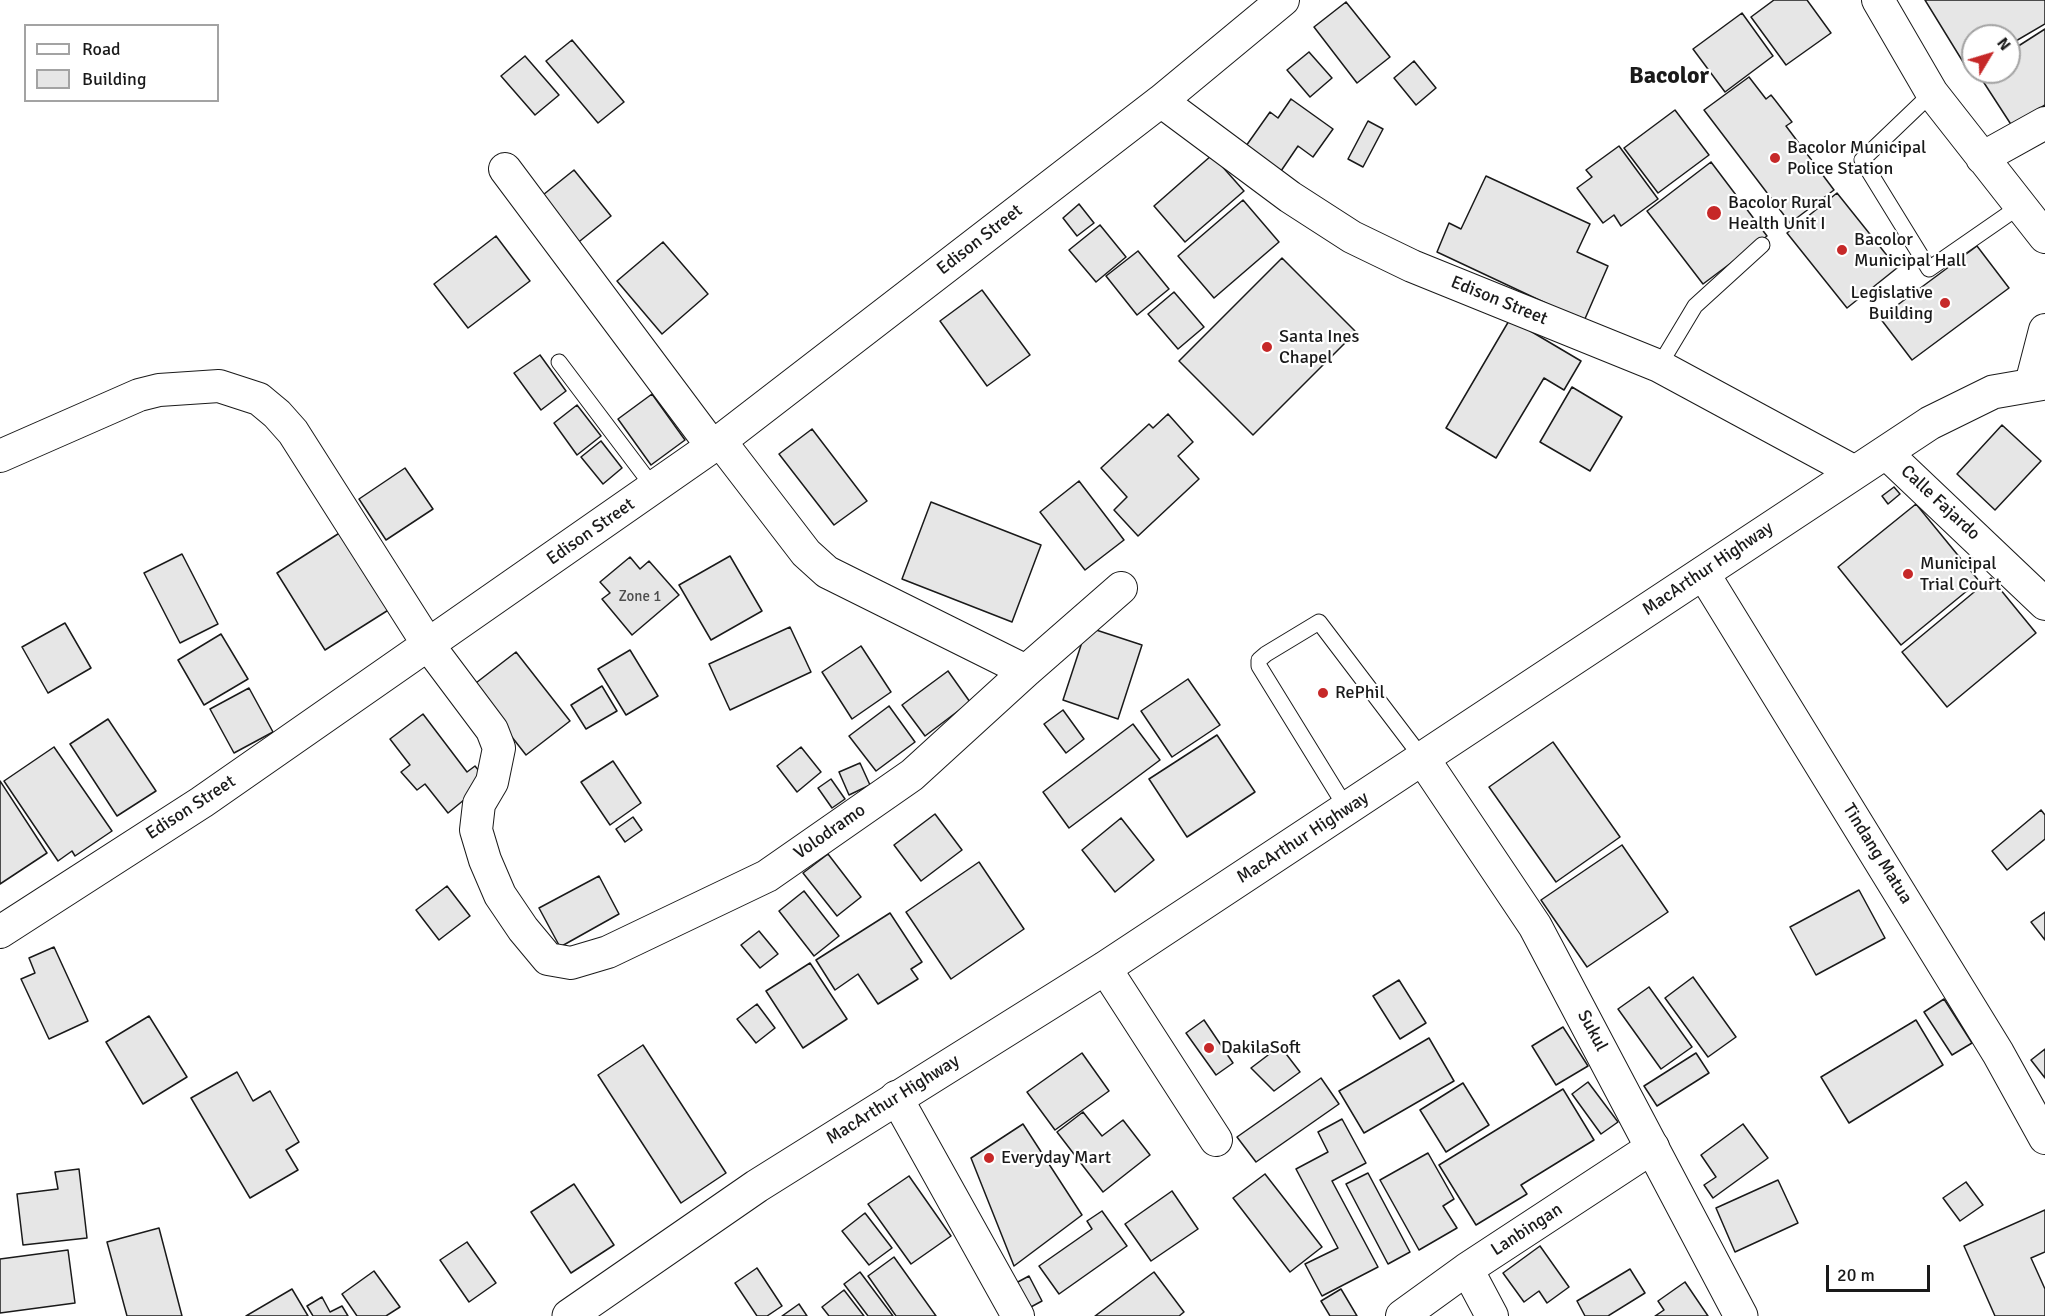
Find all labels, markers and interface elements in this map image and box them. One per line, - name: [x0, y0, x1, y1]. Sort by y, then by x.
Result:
- legend: [24, 24, 219, 102]
- north arrow: [1961, 24, 2021, 84]
- text: N: [1992, 34, 2015, 55]
- text: Road: [82, 38, 121, 60]
- district label: Bacolor: [1629, 63, 1709, 91]
- text: Building: [82, 68, 146, 90]
- place label: Bacolor Municipal Police Station: [1787, 137, 1926, 180]
- marker: Bacolor Municipal Police Station: [1768, 151, 1782, 165]
- place label: Bacolor Rural Health Unit I: [1728, 192, 1832, 234]
- street label: Edison Street: [933, 200, 1027, 280]
- marker: Bacolor Rural Health Unit I: [1705, 204, 1723, 222]
- place label: Bacolor Municipal Hall: [1854, 229, 1966, 272]
- marker: Bacolor Municipal Hall: [1835, 243, 1849, 257]
- street label: Edison Street: [1448, 272, 1550, 330]
- place label: Legislative Building: [1851, 282, 1933, 324]
- marker: Legislative Building: [1938, 296, 1952, 310]
- place label: Santa Ines Chapel: [1279, 326, 1359, 368]
- marker: Santa Ines Chapel: [1260, 340, 1274, 354]
- street label: Calle Fajardo: [1896, 461, 1984, 545]
- street label: Edison Street: [543, 494, 639, 570]
- street label: MacArthur Highway: [1639, 517, 1777, 621]
- place label: Municipal Trial Court: [1920, 553, 2001, 596]
- marker: Municipal Trial Court: [1901, 567, 1915, 581]
- house number: Zone 1: [619, 588, 661, 606]
- place label: RePhil: [1335, 682, 1385, 704]
- marker: RePhil: [1316, 686, 1330, 700]
- street label: Edison Street: [142, 771, 240, 845]
- street label: MacArthur Highway: [1233, 787, 1373, 889]
- street label: Volodramo: [790, 800, 870, 864]
- street label: Tindang Matua: [1838, 800, 1916, 908]
- street label: Sukul: [1572, 1007, 1612, 1055]
- place label: DakilaSoft: [1221, 1037, 1301, 1059]
- marker: DakilaSoft: [1202, 1041, 1216, 1055]
- street label: MacArthur Highway: [822, 1050, 964, 1150]
- place label: Everyday Mart: [1001, 1147, 1111, 1169]
- marker: Everyday Mart: [982, 1151, 996, 1165]
- street label: Lanbingan: [1487, 1199, 1567, 1261]
- scale bar: [1829, 1253, 1932, 1291]
- text: 20 m: [1837, 1264, 1875, 1286]

